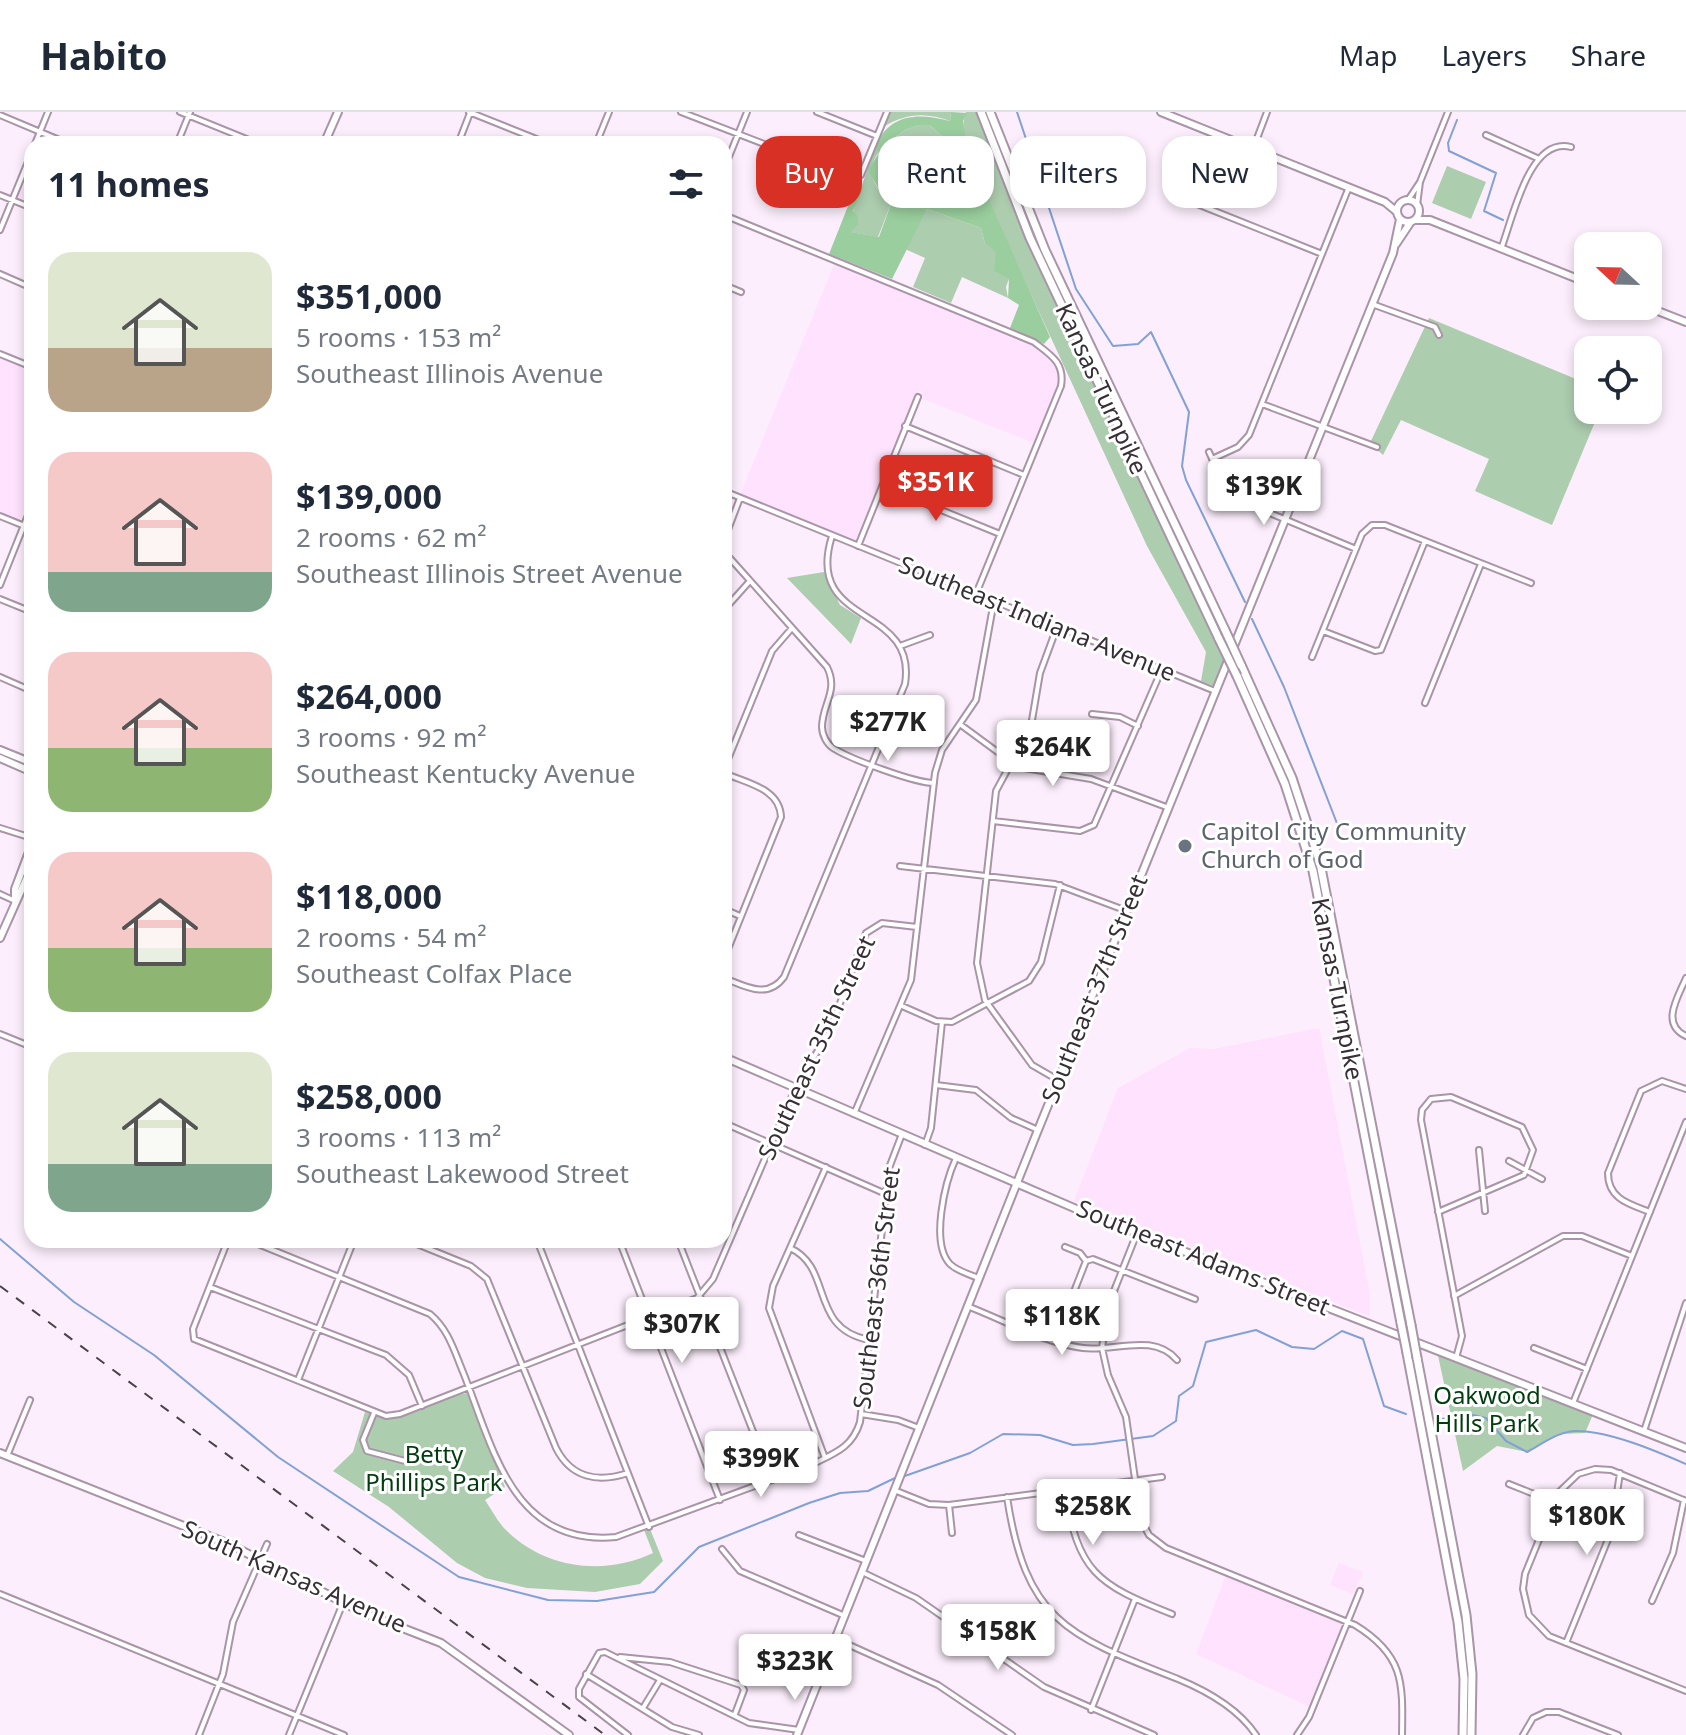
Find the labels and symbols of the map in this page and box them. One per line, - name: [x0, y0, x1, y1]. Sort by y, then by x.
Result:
- north arrow: [1574, 232, 1662, 320]
- street label: Kansas Turnpike: [1048, 298, 1156, 479]
- pin: $351K: [880, 455, 992, 523]
- pin: $139K: [1208, 459, 1320, 527]
- street label: Southeast Indiana Avenue: [894, 547, 1181, 688]
- pin: $277K: [832, 695, 944, 763]
- pin: $264K: [997, 720, 1109, 788]
- place label: Capitol City Community Church of God: [1201, 814, 1467, 875]
- marker: Capitol City Community Church of God: [1176, 837, 1194, 855]
- street label: Southeast 37th Street: [1033, 869, 1155, 1108]
- street label: Kansas Turnpike: [1305, 895, 1372, 1083]
- street label: Southeast 35th Street: [749, 930, 882, 1165]
- street label: Southeast 36th Street: [844, 1165, 907, 1411]
- street label: Southeast Adams Street: [1072, 1191, 1335, 1323]
- pin: $118K: [1006, 1289, 1118, 1357]
- pin: $307K: [626, 1297, 738, 1365]
- park label: Oakwood Hills Park: [1433, 1378, 1541, 1439]
- pin: $399K: [705, 1431, 817, 1499]
- park label: Betty Phillips Park: [365, 1437, 503, 1498]
- pin: $258K: [1037, 1479, 1149, 1547]
- pin: $180K: [1531, 1489, 1643, 1557]
- street label: South Kansas Avenue: [177, 1511, 412, 1640]
- pin: $158K: [942, 1604, 1054, 1672]
- pin: $323K: [739, 1634, 851, 1702]

